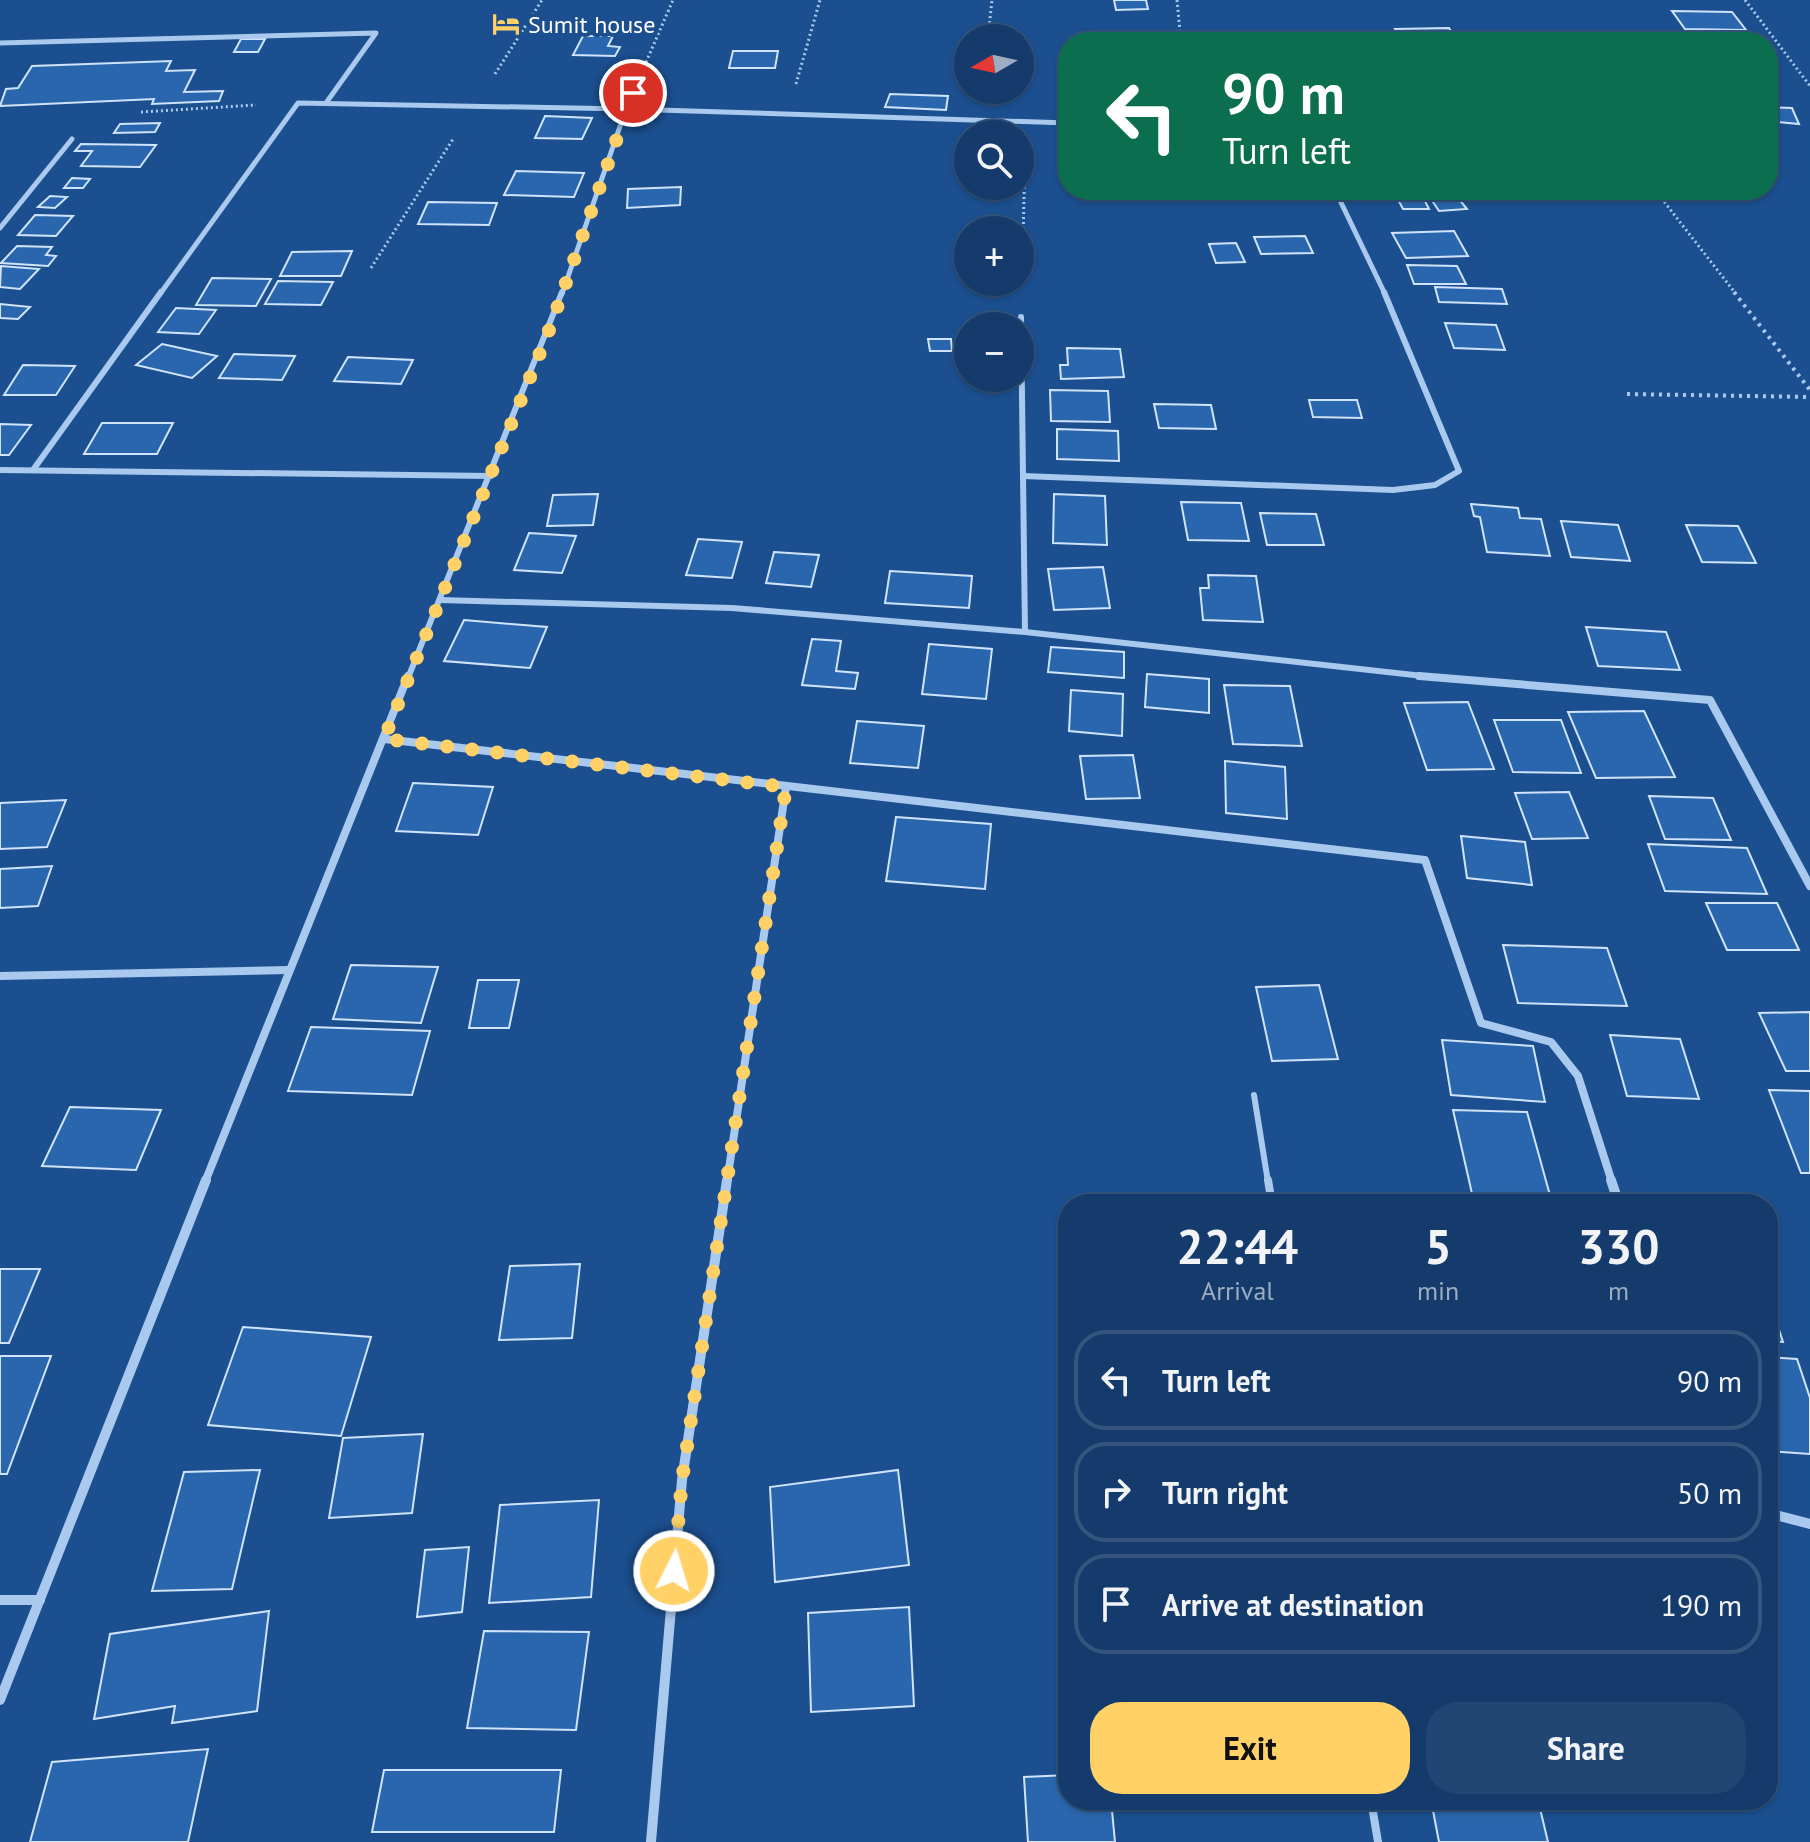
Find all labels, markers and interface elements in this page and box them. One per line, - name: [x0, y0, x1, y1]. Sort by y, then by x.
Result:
- hotel icon: Sumit house: [491, 9, 521, 39]
- place label: Sumit house: [528, 9, 655, 40]
- north arrow: [954, 24, 1034, 104]
- map controls: [954, 24, 1034, 392]
- text: 90 m: [1222, 57, 1345, 129]
- pin: [599, 59, 667, 127]
- icon: left: [1090, 64, 1194, 168]
- icon: arrive: [611, 71, 655, 115]
- button: search: [954, 120, 1034, 200]
- text: Turn left: [1222, 127, 1351, 174]
- button: +: [954, 216, 1034, 296]
- button: −: [954, 312, 1034, 392]
- text: 22:44: [1177, 1215, 1298, 1277]
- text: 5: [1424, 1215, 1452, 1277]
- text: 330: [1578, 1215, 1659, 1277]
- text: Arrival: [1201, 1274, 1274, 1307]
- text: min: [1417, 1274, 1459, 1307]
- text: m: [1608, 1274, 1629, 1307]
- icon: left: [1094, 1358, 1138, 1402]
- text: Turn left: [1162, 1361, 1270, 1400]
- text: 90 m: [1677, 1361, 1742, 1400]
- icon: right: [1094, 1470, 1138, 1514]
- text: Turn right: [1162, 1473, 1288, 1512]
- text: 50 m: [1677, 1473, 1742, 1512]
- position arrow: [632, 1529, 716, 1613]
- icon: arrive: [1094, 1582, 1138, 1626]
- text: Arrive at destination: [1162, 1585, 1424, 1624]
- text: 190 m: [1661, 1585, 1742, 1624]
- button: Exit: [1090, 1702, 1410, 1794]
- button: Share: [1426, 1702, 1746, 1794]

